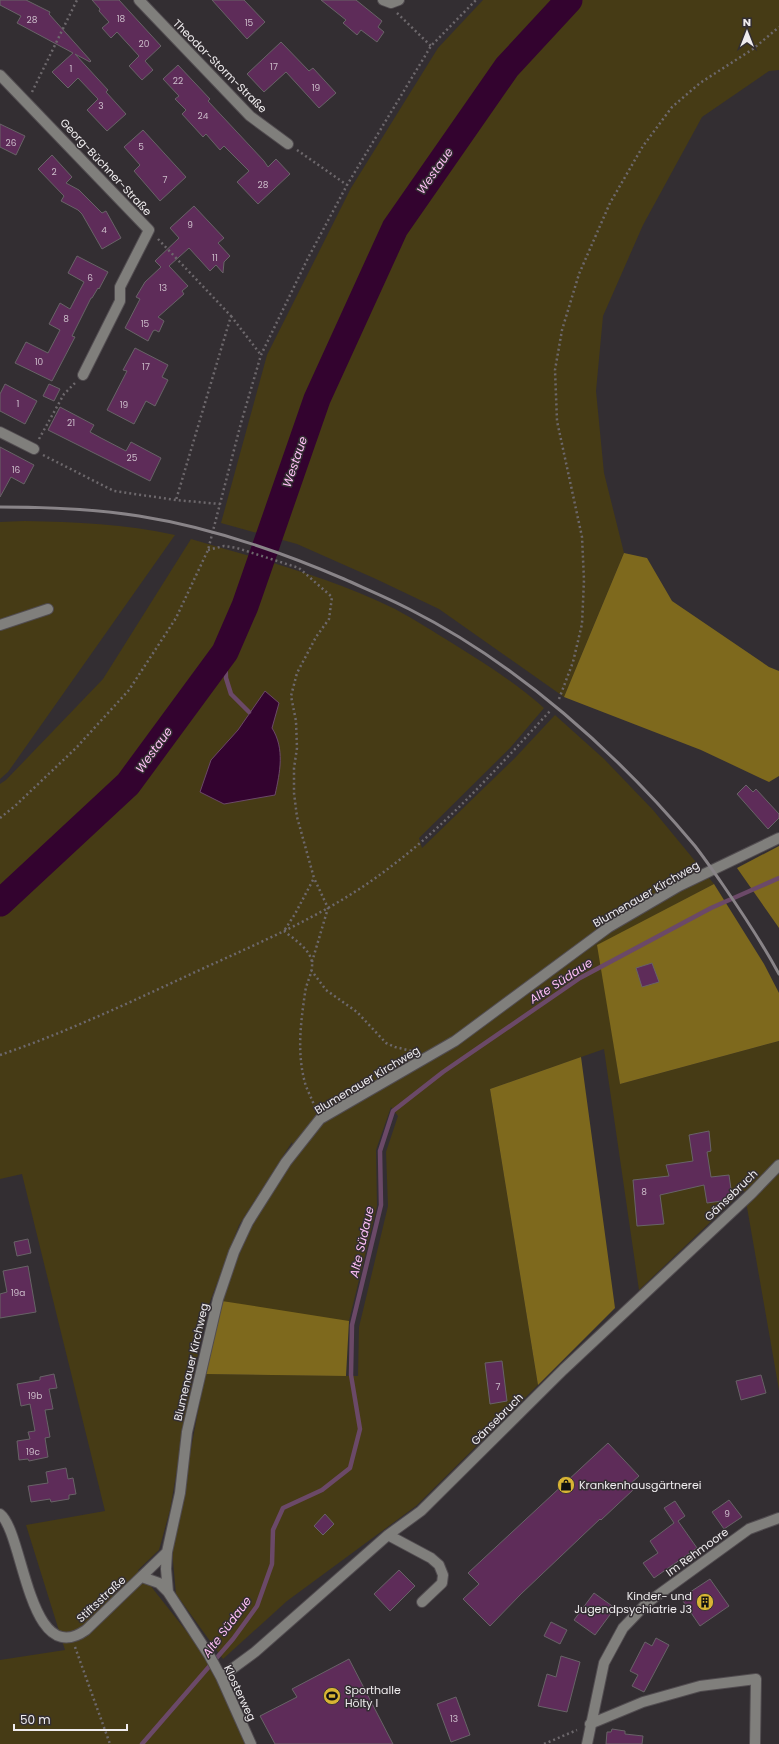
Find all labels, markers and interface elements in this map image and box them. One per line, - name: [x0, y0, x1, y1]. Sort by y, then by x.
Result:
- north arrow: [727, 12, 767, 52]
- house number: 18: [117, 13, 126, 25]
- house number: 28: [27, 14, 38, 26]
- text: N: [743, 14, 751, 30]
- street label: Theodor-Storm-Straße: [170, 16, 271, 117]
- house number: 15: [245, 17, 254, 29]
- house number: 20: [139, 38, 150, 50]
- house number: 17: [270, 61, 278, 73]
- house number: 1: [70, 63, 73, 75]
- house number: 22: [173, 75, 183, 87]
- house number: 19: [312, 82, 321, 94]
- house number: 3: [98, 100, 104, 112]
- house number: 24: [198, 110, 209, 122]
- street label: Georg-Büchner-Straße: [57, 115, 156, 219]
- house number: 26: [6, 137, 17, 149]
- house number: 5: [138, 141, 144, 153]
- water label: Westaue: [412, 144, 457, 197]
- house number: 2: [51, 166, 57, 178]
- house number: 7: [163, 174, 168, 186]
- house number: 28: [258, 179, 269, 191]
- house number: 9: [187, 219, 193, 231]
- house number: 4: [101, 224, 107, 236]
- house number: 11: [212, 252, 218, 264]
- house number: 6: [87, 272, 93, 284]
- house number: 13: [159, 282, 167, 294]
- house number: 8: [63, 313, 69, 325]
- house number: 15: [141, 318, 150, 330]
- house number: 10: [35, 356, 44, 368]
- house number: 17: [142, 361, 150, 373]
- house number: 1: [17, 398, 20, 410]
- house number: 19: [120, 399, 129, 411]
- house number: 21: [67, 417, 75, 429]
- water label: Westaue: [278, 433, 311, 490]
- house number: 25: [127, 452, 138, 464]
- house number: 16: [12, 464, 21, 476]
- water label: Westaue: [131, 723, 176, 776]
- street label: Blumenauer Kirchweg: [590, 857, 702, 931]
- water label: Alte Südaue: [525, 953, 596, 1008]
- street label: Blumenauer Kirchweg: [311, 1042, 423, 1118]
- street label: Gänsebruch: [701, 1166, 761, 1224]
- house number: 8: [641, 1186, 647, 1198]
- water label: Alte Südaue: [345, 1204, 378, 1280]
- house number: 19a: [11, 1287, 25, 1299]
- street label: Blumenauer Kirchweg: [170, 1302, 212, 1422]
- house number: 7: [496, 1381, 501, 1393]
- street label: Gänsebruch: [467, 1389, 527, 1449]
- house number: 19b: [28, 1390, 42, 1402]
- house number: 19c: [26, 1446, 41, 1458]
- shop icon: Krankenhausgärtnerei: [556, 1475, 576, 1495]
- place label: Krankenhausgärtnerei: [579, 1477, 702, 1493]
- house number: 9: [724, 1508, 730, 1520]
- street label: Im Rehmoore: [662, 1524, 732, 1580]
- street label: Stiftsstraße: [73, 1572, 129, 1626]
- place label: Kinder- und Jugendpsychiatrie J3: [574, 1588, 692, 1617]
- water label: Alte Südaue: [197, 1592, 256, 1662]
- building icon: Kinder- und Jugendpsychiatrie J3: [695, 1592, 715, 1612]
- street label: Klosterweg: [220, 1662, 260, 1724]
- place label: Sporthalle Hölty I: [345, 1682, 401, 1711]
- sports icon: Sporthalle Hölty I: [322, 1686, 342, 1706]
- scale bar: [14, 1706, 127, 1732]
- text: 50 m: [20, 1711, 51, 1728]
- house number: 13: [450, 1713, 458, 1725]

